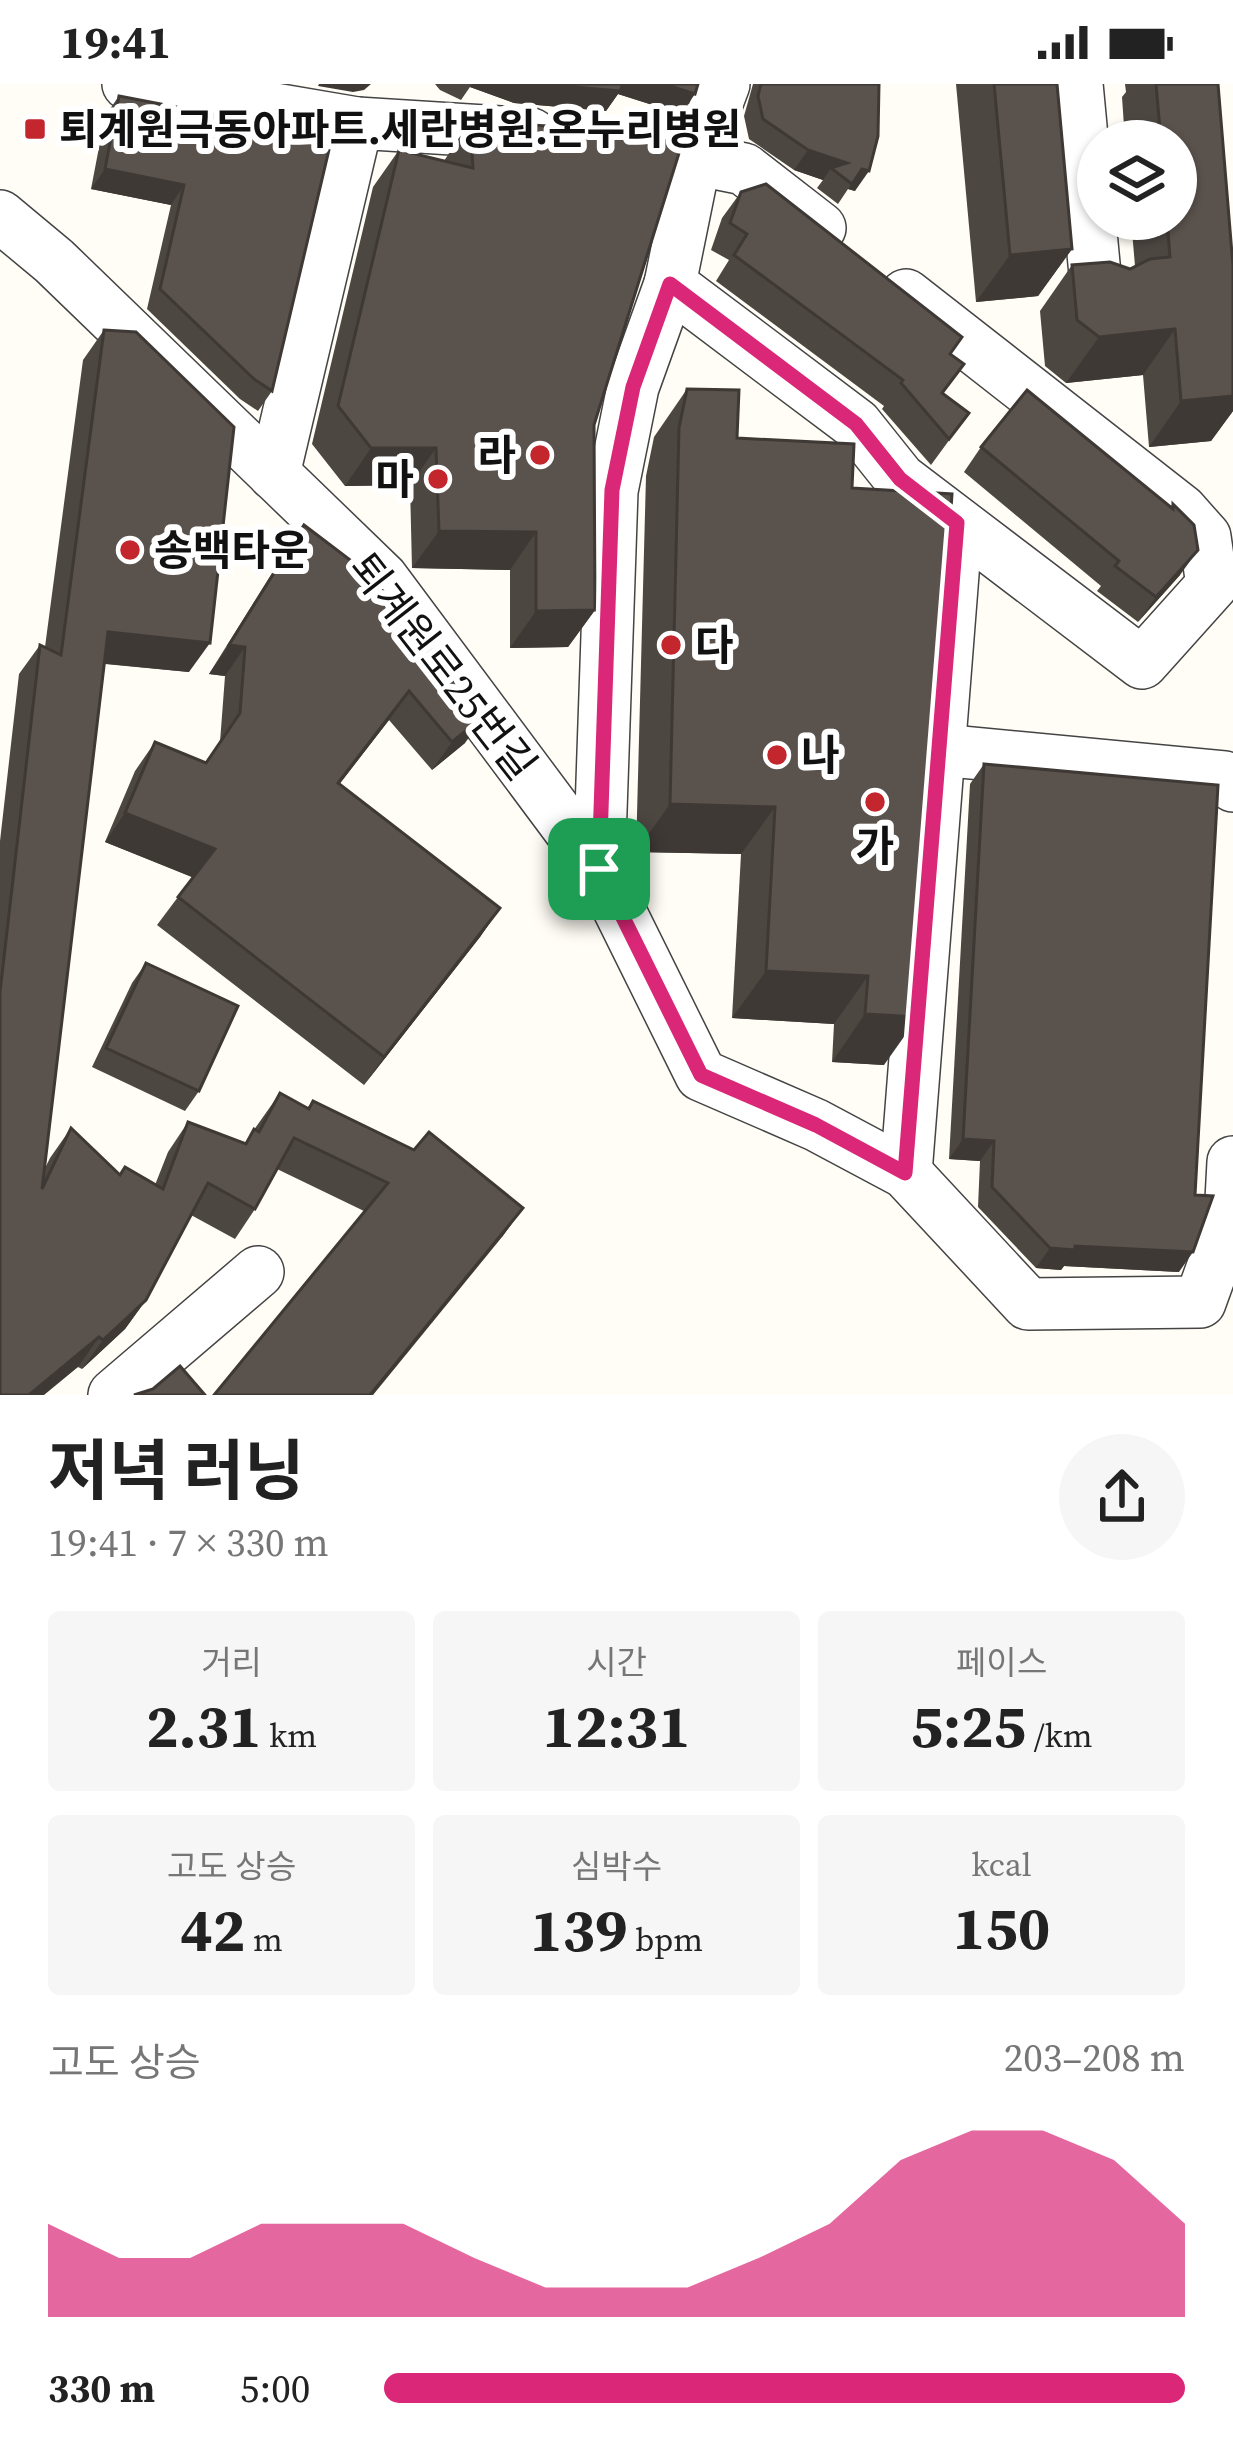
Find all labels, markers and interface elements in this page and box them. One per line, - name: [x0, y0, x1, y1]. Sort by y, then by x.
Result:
- text: 19:41: [60, 11, 171, 73]
- place label: 퇴계원극동아파트.세란병원.온누리병원: [59, 100, 741, 158]
- marker: 퇴계원극동아파트.세란병원.온누리병원: [22, 116, 48, 142]
- map controls: [1077, 120, 1197, 240]
- button: layers: [1077, 120, 1197, 240]
- place label: 라: [477, 426, 516, 484]
- marker: 라: [527, 442, 553, 468]
- place label: 마: [375, 450, 414, 508]
- marker: 마: [425, 466, 451, 492]
- place label: 송백타운: [154, 521, 309, 579]
- marker: 송백타운: [117, 537, 143, 563]
- street label: 퇴계원로25번길: [336, 540, 550, 792]
- place label: 다: [695, 616, 734, 674]
- marker: 다: [658, 632, 684, 658]
- place label: 나: [801, 726, 840, 784]
- marker: 나: [764, 742, 790, 768]
- marker: 가: [862, 789, 888, 815]
- place label: 가: [856, 817, 894, 875]
- pin: [548, 818, 650, 920]
- icon: arrive: [566, 836, 632, 902]
- text: 저녁 러닝: [48, 1426, 305, 1516]
- button: share: [1059, 1434, 1185, 1560]
- text: 19:41 · 7 × 330 m: [48, 1516, 329, 1569]
- text: 거리: [201, 1640, 262, 1685]
- text: 시간: [586, 1640, 647, 1685]
- text: 페이스: [956, 1640, 1047, 1685]
- text: 2.31: [146, 1685, 262, 1767]
- text: 12:31: [542, 1685, 691, 1767]
- text: 5:25: [911, 1685, 1026, 1767]
- text: km: [262, 1713, 317, 1758]
- text: /km: [1026, 1713, 1092, 1758]
- text: kcal: [971, 1842, 1032, 1887]
- text: 고도 상승: [167, 1844, 296, 1889]
- text: 심박수: [571, 1844, 662, 1889]
- text: 150: [953, 1887, 1050, 1969]
- text: 42: [180, 1889, 245, 1971]
- text: 139: [530, 1889, 628, 1971]
- text: m: [245, 1917, 283, 1962]
- text: bpm: [628, 1917, 703, 1962]
- text: 203–208 m: [1004, 2031, 1185, 2084]
- text: 고도 상승: [48, 2036, 201, 2089]
- text: 330 m: [48, 2362, 155, 2415]
- text: 5:00: [240, 2362, 310, 2415]

